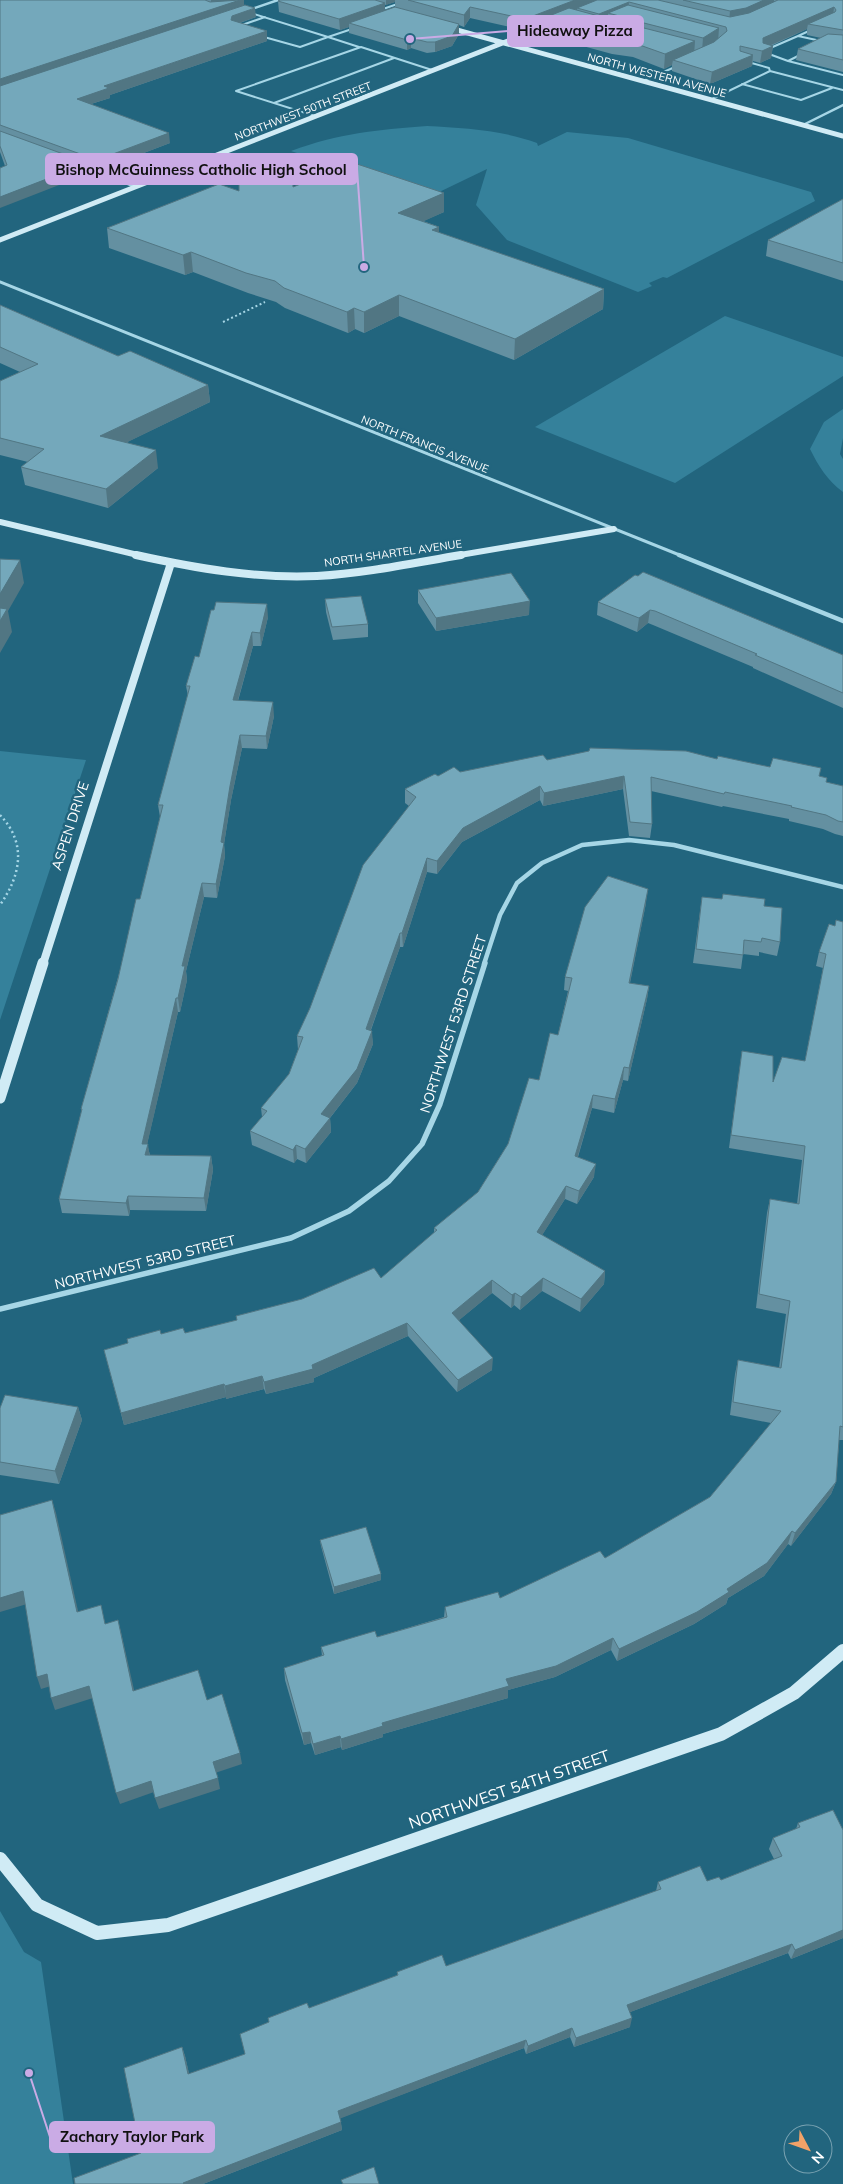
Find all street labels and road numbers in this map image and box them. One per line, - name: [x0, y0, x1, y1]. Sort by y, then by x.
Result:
- street label: NORTH WESTERN AVENUE: [586, 50, 728, 100]
- street label: NORTHWEST 50TH STREET: [233, 78, 374, 144]
- street label: NORTH FRANCIS AVENUE: [359, 412, 491, 476]
- street label: NORTH SHARTEL AVENUE: [323, 536, 463, 570]
- street label: ASPEN DRIVE: [47, 779, 93, 873]
- street label: NORTHWEST 53RD STREET: [416, 932, 490, 1115]
- street label: NORTHWEST 53RD STREET: [53, 1231, 238, 1293]
- street label: NORTHWEST 54TH STREET: [406, 1745, 613, 1833]

